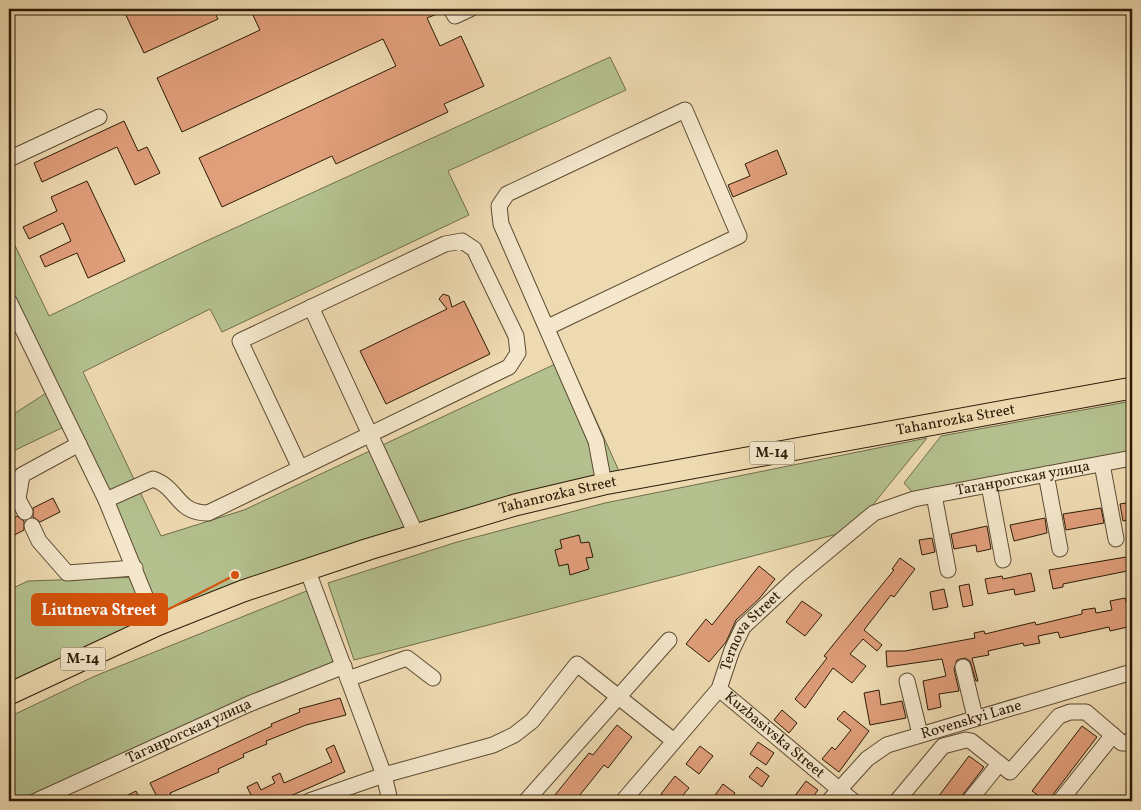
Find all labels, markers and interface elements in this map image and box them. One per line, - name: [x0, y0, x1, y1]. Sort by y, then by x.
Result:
- street label: Tahanrozka Street: [894, 399, 1017, 441]
- road number: М-14: [750, 442, 794, 464]
- street label: Таганрогская улица: [954, 456, 1092, 501]
- street label: Tahanrozka Street: [496, 471, 618, 520]
- street label: Ternova Street: [715, 586, 786, 674]
- callout: Liutneva Street: [32, 594, 167, 625]
- text: Liutneva Street: [42, 600, 156, 622]
- road number: М-14: [61, 648, 106, 671]
- street label: Kuzbasivska Street: [719, 687, 829, 783]
- street label: Таганрогская улица: [123, 694, 255, 769]
- street label: Rovenskyi Lane: [918, 695, 1024, 745]

